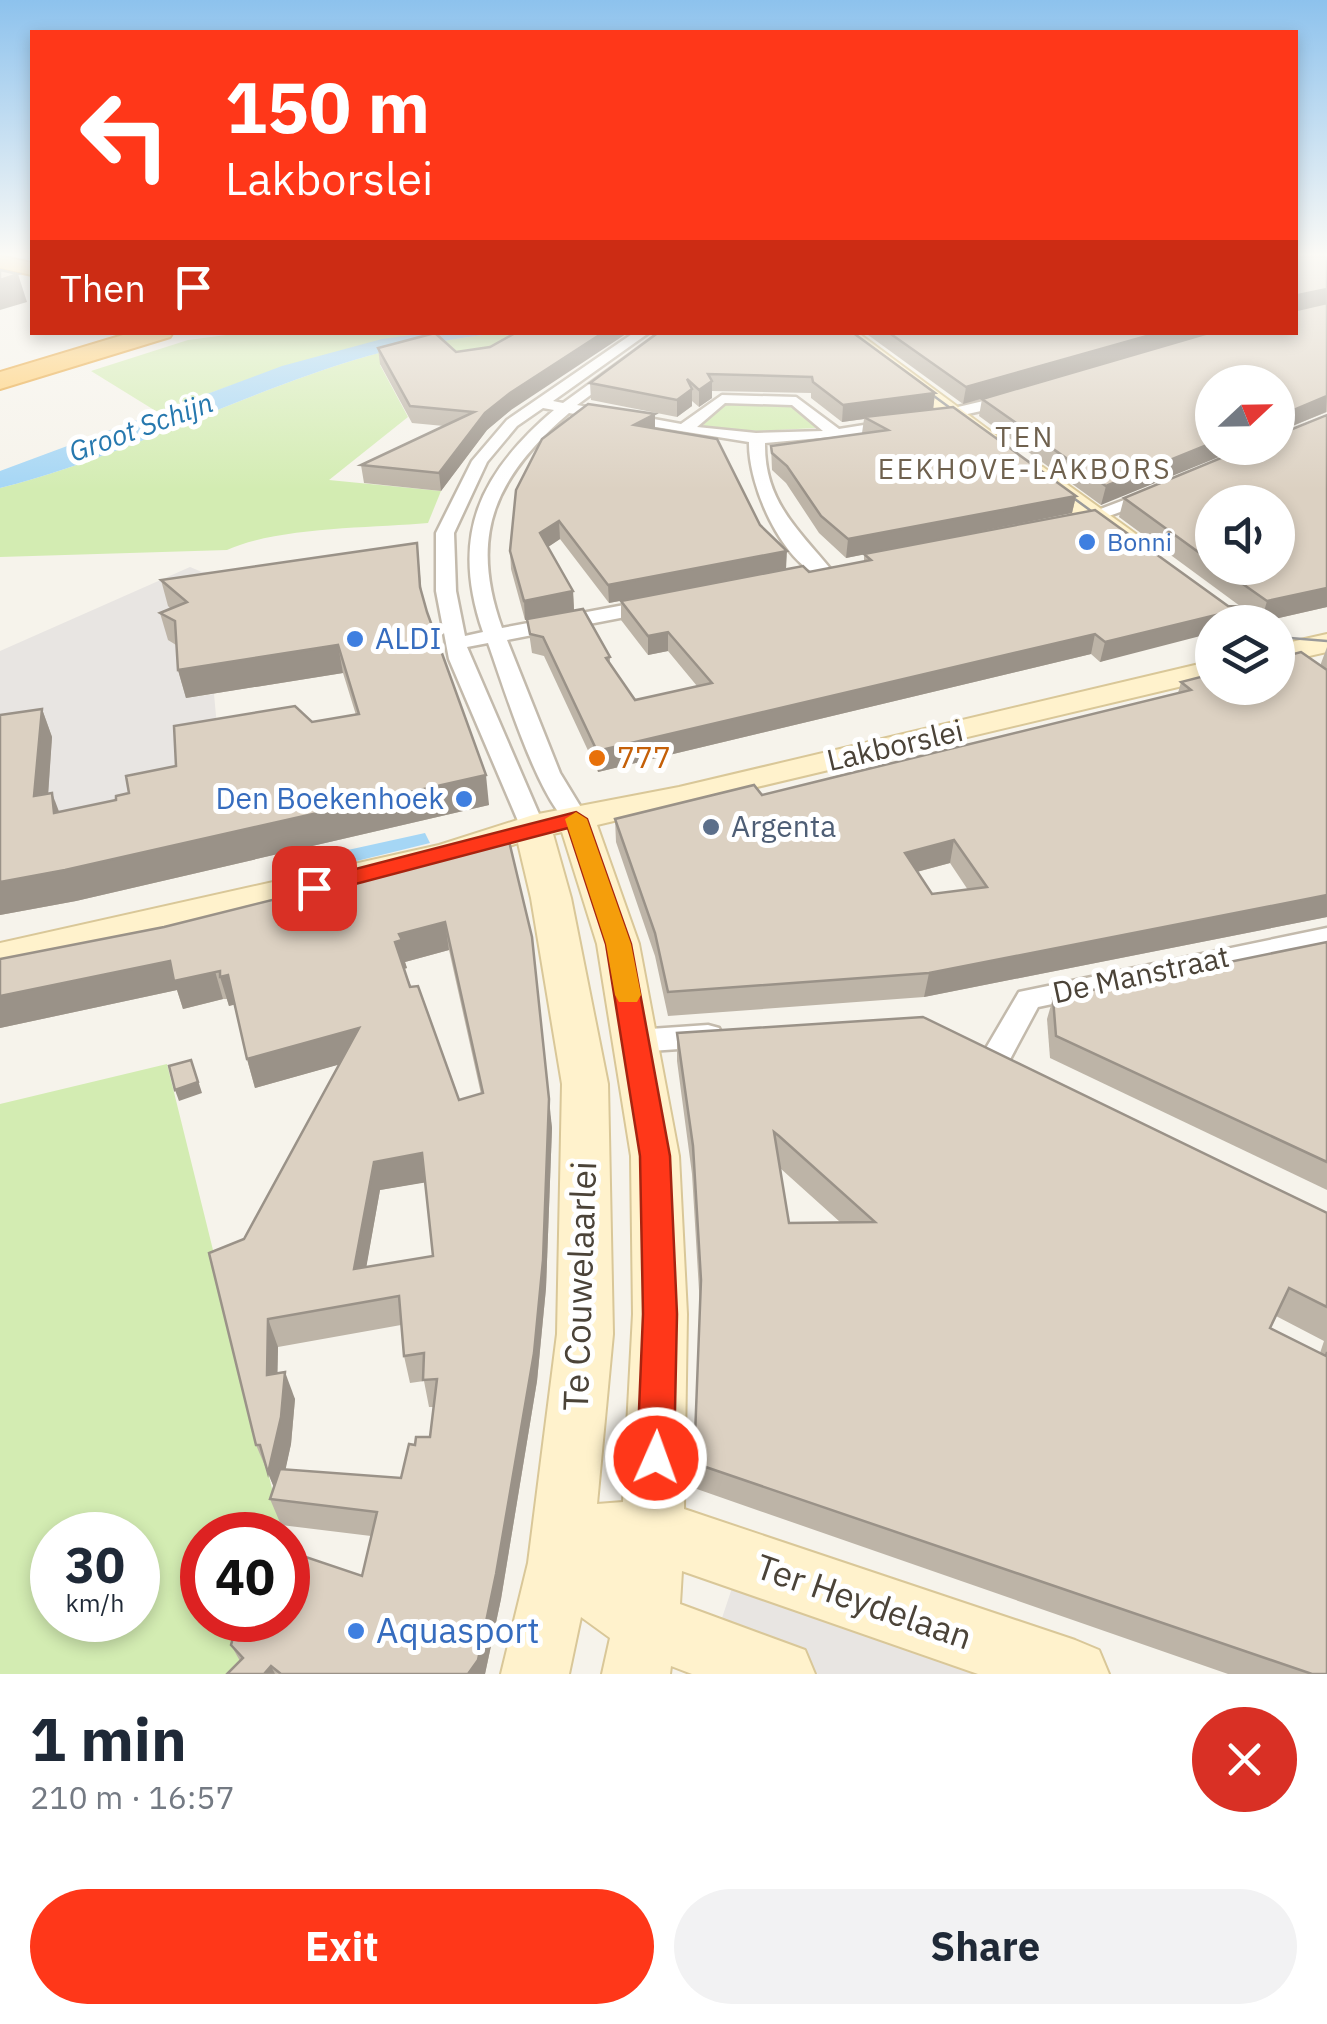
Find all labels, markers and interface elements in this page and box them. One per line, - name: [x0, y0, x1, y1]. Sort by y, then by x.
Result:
- text: 150 m: [225, 61, 430, 152]
- icon: left: [60, 70, 190, 200]
- text: Lakborslei: [225, 149, 433, 207]
- icon: arrive: [166, 260, 221, 315]
- text: Then: [60, 263, 146, 312]
- north arrow: [1195, 365, 1295, 465]
- map controls: [1195, 365, 1295, 705]
- water label: Groot Schijn: [64, 383, 218, 470]
- district label: TEN EEKHOVE-LAKBORS: [878, 418, 1172, 487]
- button: sound: [1195, 485, 1295, 585]
- place label: Bonni: [1107, 525, 1172, 558]
- marker: Bonni: [1076, 531, 1098, 553]
- button: layers: [1195, 605, 1295, 705]
- place label: ALDI: [375, 618, 441, 657]
- marker: ALDI: [344, 628, 366, 650]
- street label: Lakborslei: [823, 710, 967, 779]
- place label: 777: [617, 737, 671, 776]
- marker: 777: [586, 747, 608, 769]
- place label: Den Boekenhoek: [215, 778, 444, 817]
- marker: Den Boekenhoek: [453, 788, 475, 810]
- place label: Argenta: [731, 806, 836, 845]
- marker: Argenta: [700, 816, 722, 838]
- pin: [272, 846, 357, 931]
- icon: arrive: [287, 861, 342, 916]
- street label: De Manstraat: [1049, 936, 1233, 1011]
- street label: Te Couwelaarlei: [552, 1160, 606, 1411]
- position arrow: [604, 1406, 708, 1510]
- speed limit sign: 40: [180, 1512, 310, 1642]
- text: 30: [65, 1532, 125, 1597]
- street label: Ter Heydelaan: [750, 1543, 978, 1659]
- text: km/h: [66, 1586, 124, 1619]
- place label: Aquasport: [376, 1607, 540, 1653]
- marker: Aquasport: [345, 1620, 367, 1642]
- text: 1 min: [30, 1699, 187, 1778]
- button: close: [1192, 1707, 1297, 1812]
- text: 210 m · 16:57: [30, 1776, 235, 1818]
- button: Exit: [30, 1889, 654, 2004]
- button: Share: [674, 1889, 1297, 2004]

